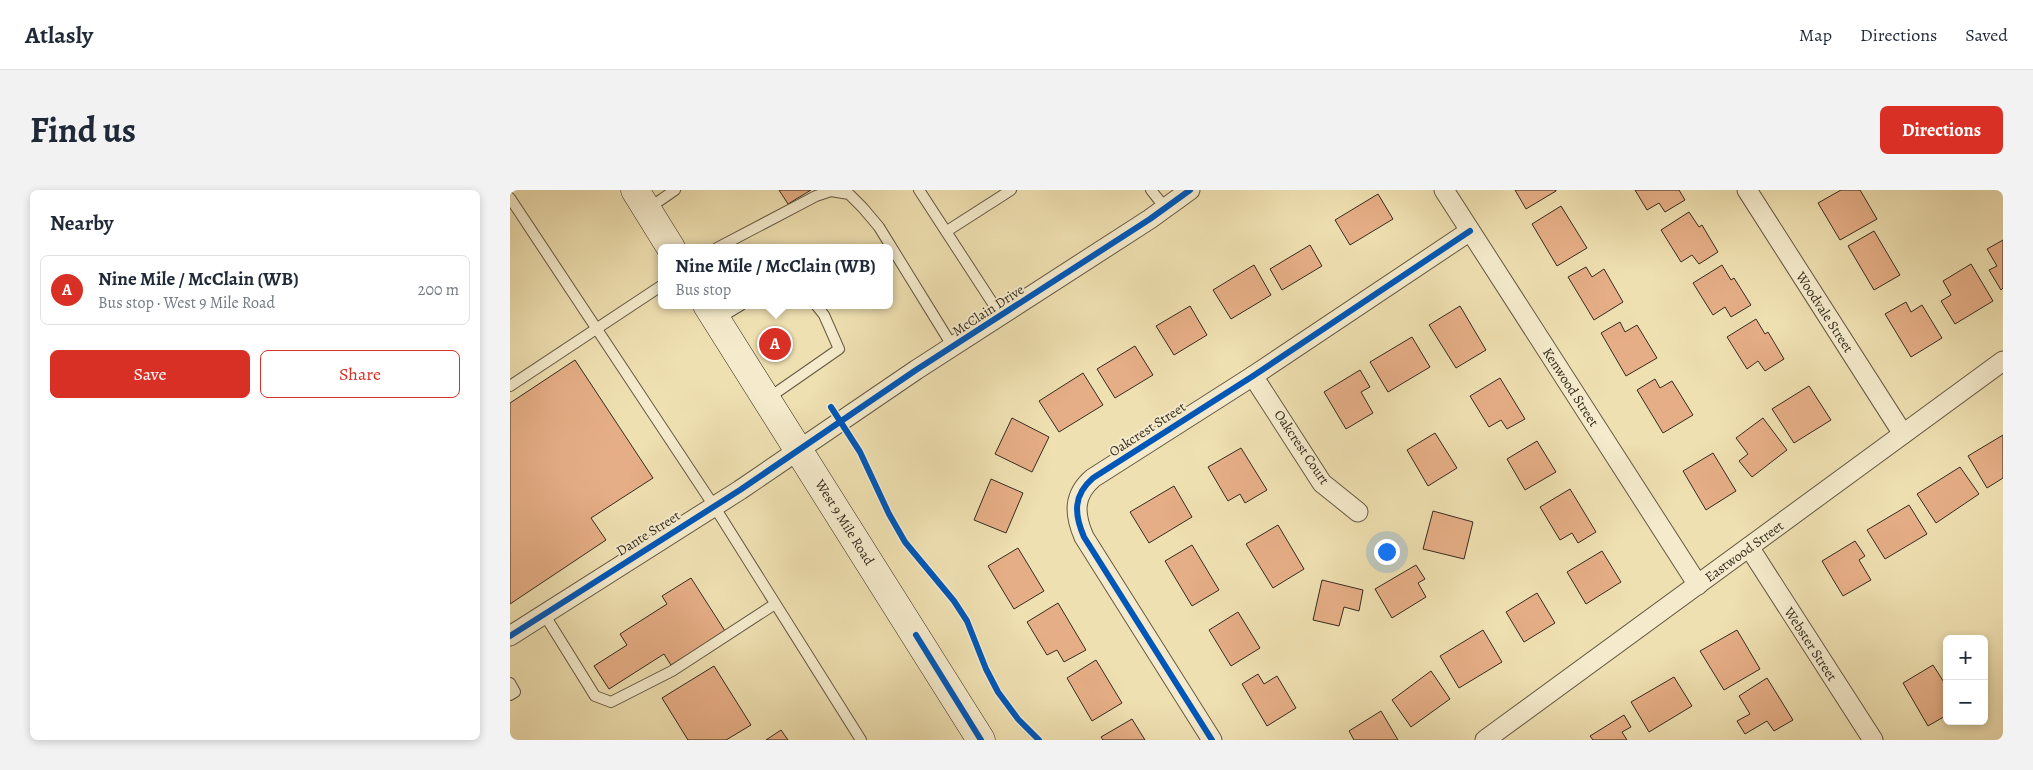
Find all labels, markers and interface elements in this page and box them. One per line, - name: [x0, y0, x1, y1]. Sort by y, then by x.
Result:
- text: Atlasly: [25, 19, 93, 51]
- text: Map: [1799, 23, 1832, 47]
- text: Directions: [1860, 23, 1937, 47]
- text: Saved: [1965, 23, 2008, 47]
- text: Find us: [30, 106, 136, 154]
- button: Directions: [1880, 106, 2003, 154]
- text: Nearby: [50, 209, 113, 237]
- popup: [658, 244, 893, 309]
- text: Nine Mile / McClain (WB): [675, 253, 876, 279]
- text: Nine Mile / McClain (WB): [98, 266, 299, 292]
- street label: Woodvale Street: [1791, 267, 1858, 357]
- text: A: [62, 279, 72, 301]
- text: 200 m: [418, 279, 459, 301]
- text: Bus stop: [675, 279, 731, 301]
- street label: McClain Drive: [949, 280, 1028, 341]
- text: Bus stop · West 9 Mile Road: [98, 292, 275, 314]
- pin: A: [759, 325, 791, 363]
- street label: Kenwood Street: [1538, 344, 1603, 431]
- button: Save: [50, 350, 250, 398]
- button: Share: [260, 350, 460, 398]
- street label: Oakcrest Street: [1105, 397, 1190, 461]
- street label: Oakcrest Court: [1270, 406, 1334, 489]
- street label: West 9 Mile Road: [810, 475, 879, 569]
- street label: Dante Street: [613, 506, 684, 561]
- street label: Eastwood Street: [1701, 516, 1788, 586]
- your location: [1374, 539, 1400, 565]
- street label: Webster Street: [1779, 603, 1842, 685]
- map controls: [1943, 635, 1988, 725]
- button: +: [1943, 635, 1988, 680]
- button: −: [1943, 680, 1988, 725]

